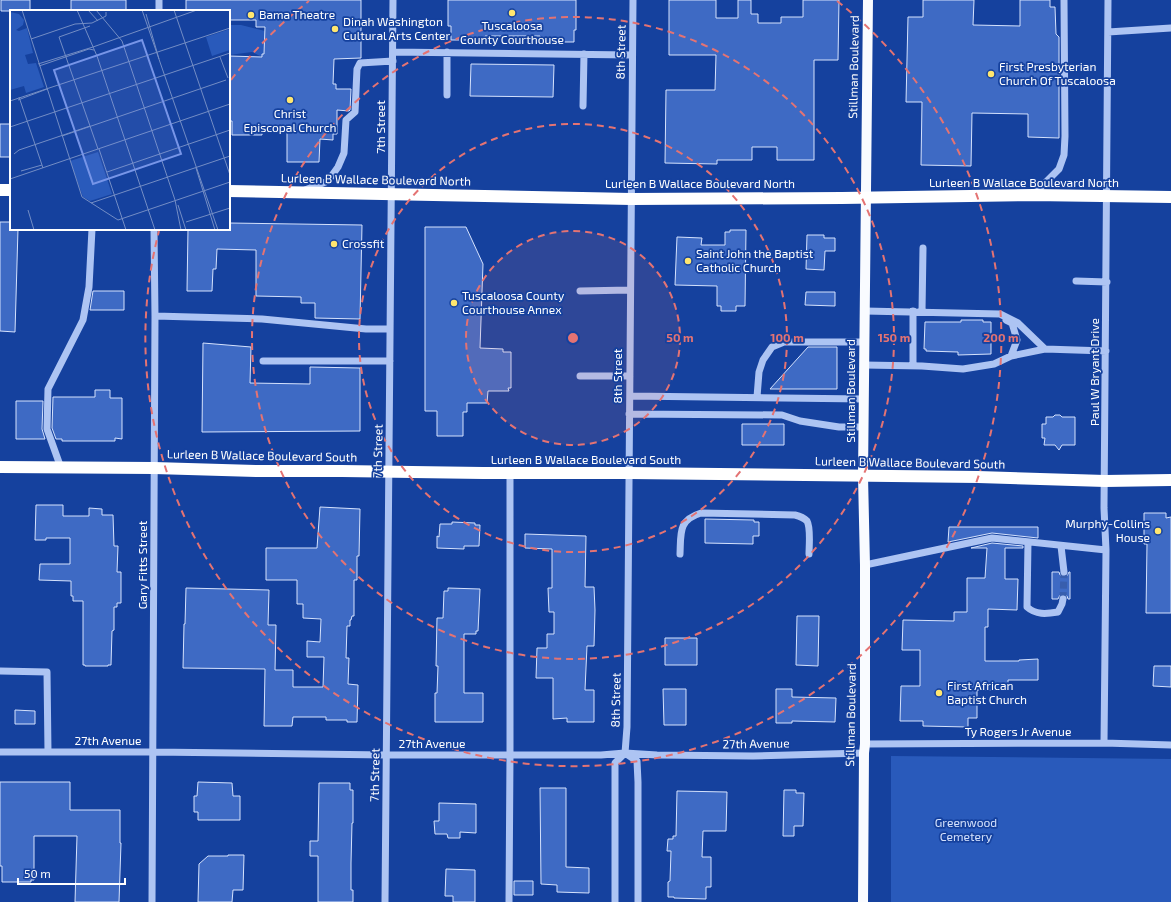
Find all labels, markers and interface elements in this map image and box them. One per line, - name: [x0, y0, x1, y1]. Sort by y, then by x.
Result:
- place label: Bama Theatre: [259, 7, 335, 21]
- marker: Tuscaloosa County Courthouse: [507, 8, 517, 18]
- inset map: [10, 10, 230, 230]
- marker: Bama Theatre: [246, 10, 256, 20]
- place label: Dinah Washington Cultural Arts Center: [343, 14, 451, 42]
- street label: Stillman Boulevard: [845, 15, 861, 119]
- place label: Tuscaloosa County Courthouse: [460, 18, 564, 46]
- marker: Dinah Washington Cultural Arts Center: [330, 24, 340, 34]
- street label: 8th Street: [613, 24, 627, 80]
- place label: First Presbyterian Church Of Tuscaloosa: [999, 59, 1116, 87]
- marker: First Presbyterian Church Of Tuscaloosa: [986, 69, 996, 79]
- marker: Christ Episcopal Church: [285, 95, 295, 105]
- street label: 7th Street: [373, 100, 387, 154]
- place label: Christ Episcopal Church: [244, 106, 337, 134]
- street label: Lurleen B Wallace Boulevard North: [281, 170, 471, 188]
- street label: Lurleen B Wallace Boulevard North: [929, 175, 1119, 189]
- street label: Lurleen B Wallace Boulevard North: [605, 176, 795, 190]
- place label: Crossfit: [342, 236, 385, 250]
- marker: Crossfit: [329, 239, 339, 249]
- place label: Saint John the Baptist Catholic Church: [696, 246, 814, 274]
- marker: Saint John the Baptist Catholic Church: [683, 256, 693, 266]
- place label: Tuscaloosa County Courthouse Annex: [462, 288, 565, 316]
- marker: Tuscaloosa County Courthouse Annex: [449, 298, 459, 308]
- street label: Paul W Bryant Drive: [1087, 318, 1101, 426]
- text: 50 m: [666, 330, 694, 344]
- text: 100 m: [770, 330, 804, 344]
- text: 150 m: [878, 330, 910, 344]
- text: 200 m: [983, 330, 1019, 344]
- centre of rings: [566, 331, 580, 345]
- street label: Stillman Boulevard: [843, 339, 857, 443]
- street label: 8th Street: [610, 348, 624, 403]
- street label: 7th Street: [370, 424, 384, 478]
- street label: Lurleen B Wallace Boulevard South: [167, 446, 357, 464]
- street label: Lurleen B Wallace Boulevard South: [491, 452, 681, 466]
- street label: Lurleen B Wallace Boulevard South: [815, 453, 1005, 471]
- place label: Murphy-Collins House: [1065, 516, 1150, 544]
- street label: Gary Fitts Street: [135, 520, 149, 609]
- marker: Murphy-Collins House: [1153, 526, 1163, 536]
- street label: Stillman Boulevard: [842, 663, 858, 767]
- street label: 8th Street: [608, 672, 622, 728]
- place label: First African Baptist Church: [947, 678, 1027, 706]
- marker: First African Baptist Church: [934, 688, 944, 698]
- street label: Ty Rogers Jr Avenue: [965, 724, 1071, 738]
- street label: 27th Avenue: [74, 733, 142, 747]
- street label: 27th Avenue: [722, 735, 790, 751]
- street label: 27th Avenue: [398, 736, 466, 750]
- street label: 7th Street: [367, 748, 381, 802]
- park label: Greenwood Cemetery: [935, 815, 997, 843]
- scale bar: [18, 860, 125, 886]
- text: 50 m: [24, 866, 51, 880]

